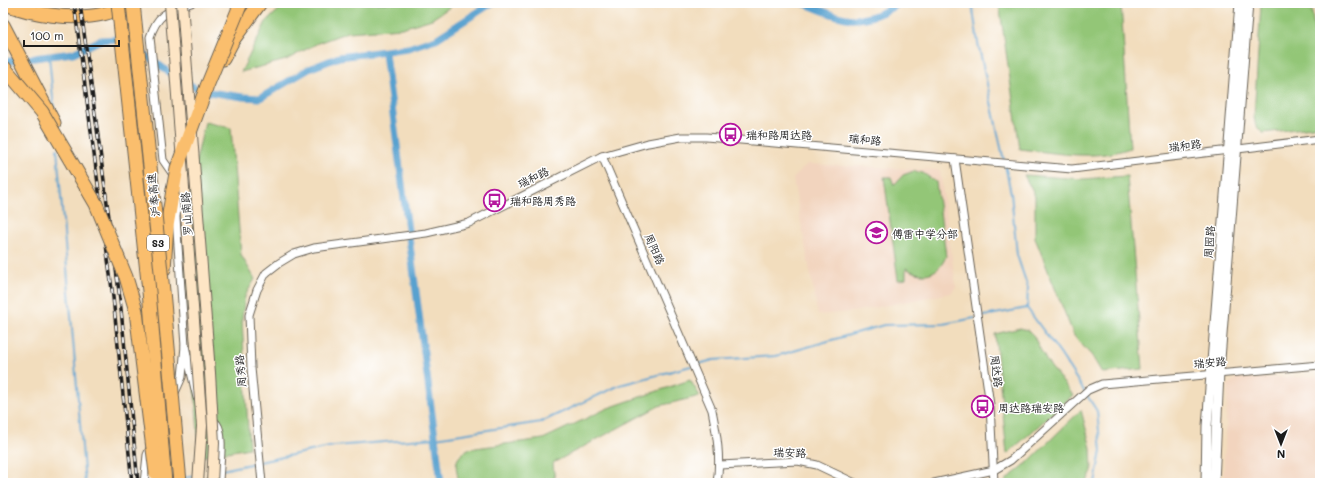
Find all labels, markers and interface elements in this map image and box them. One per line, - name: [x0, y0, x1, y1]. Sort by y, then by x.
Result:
- scale bar: [24, 22, 119, 48]
- text: 100 m: [30, 27, 64, 43]
- bus stop icon: 瑞和路周达路: [718, 121, 744, 147]
- place label: 瑞和路周达路: [746, 127, 812, 142]
- street label: 瑞和路: [848, 130, 882, 148]
- street label: 瑞和路: [1168, 136, 1202, 154]
- street label: 瑞和路: [515, 163, 551, 191]
- street label: 沪奉高速: [143, 172, 163, 218]
- bus stop icon: 瑞和路周秀路: [482, 187, 508, 213]
- street label: 罗山南路: [177, 192, 195, 236]
- place label: 瑞和路周秀路: [510, 193, 576, 208]
- school or university icon: 傅雷中学分部: [863, 220, 889, 246]
- street label: 周园路: [1200, 225, 1218, 259]
- place label: 傅雷中学分部: [892, 226, 958, 241]
- street label: 周阳路: [641, 231, 669, 267]
- road number: S3: [147, 235, 169, 251]
- street label: 瑞安路: [1193, 353, 1227, 371]
- street label: 周秀路: [231, 354, 249, 388]
- street label: 周达路: [988, 354, 1006, 388]
- bus stop icon: 周达路瑞安路: [970, 394, 996, 420]
- place label: 周达路瑞安路: [998, 400, 1064, 415]
- north arrow: [1261, 424, 1301, 464]
- street label: 瑞安路: [773, 444, 807, 460]
- text: N: [1277, 447, 1285, 462]

